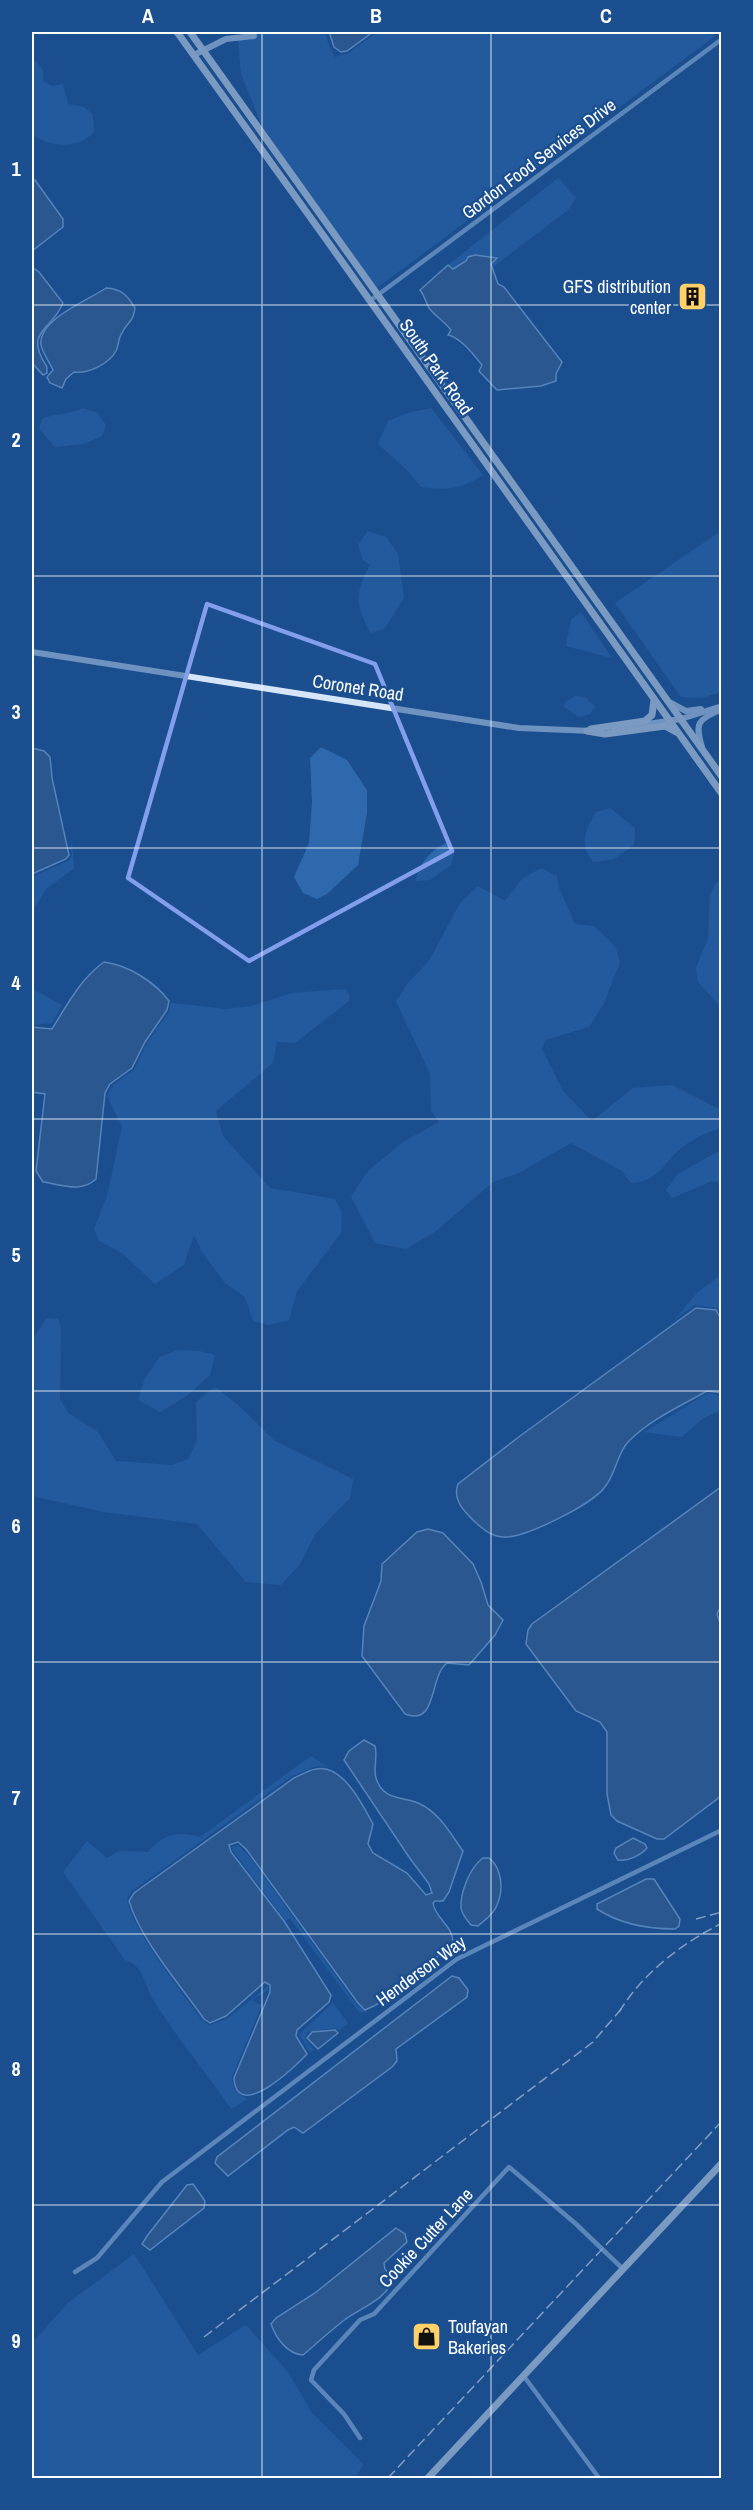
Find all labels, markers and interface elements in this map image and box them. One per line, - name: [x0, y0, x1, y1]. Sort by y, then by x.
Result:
- text: A: [142, 2, 154, 29]
- text: B: [370, 2, 382, 29]
- text: C: [600, 2, 612, 29]
- street label: Gordon Food Services Drive: [456, 92, 621, 225]
- text: 1: [11, 155, 21, 182]
- place label: GFS distribution center: [563, 274, 671, 320]
- building icon: GFS distribution center: [676, 281, 708, 313]
- street label: South Park Road: [394, 313, 479, 420]
- text: 2: [11, 426, 21, 453]
- street label: Coronet Road: [311, 668, 405, 707]
- text: 3: [11, 698, 21, 725]
- text: 4: [11, 969, 21, 996]
- text: 5: [11, 1241, 21, 1268]
- text: 6: [11, 1512, 21, 1539]
- text: 7: [11, 1784, 21, 1811]
- street label: Henderson Way: [371, 1929, 471, 2012]
- text: 8: [11, 2055, 21, 2082]
- street label: Cookie Cutter Lane: [373, 2182, 478, 2293]
- place label: Toufayan Bakeries: [448, 2314, 508, 2360]
- shop icon: Toufayan Bakeries: [411, 2321, 443, 2353]
- text: 9: [11, 2327, 21, 2354]

